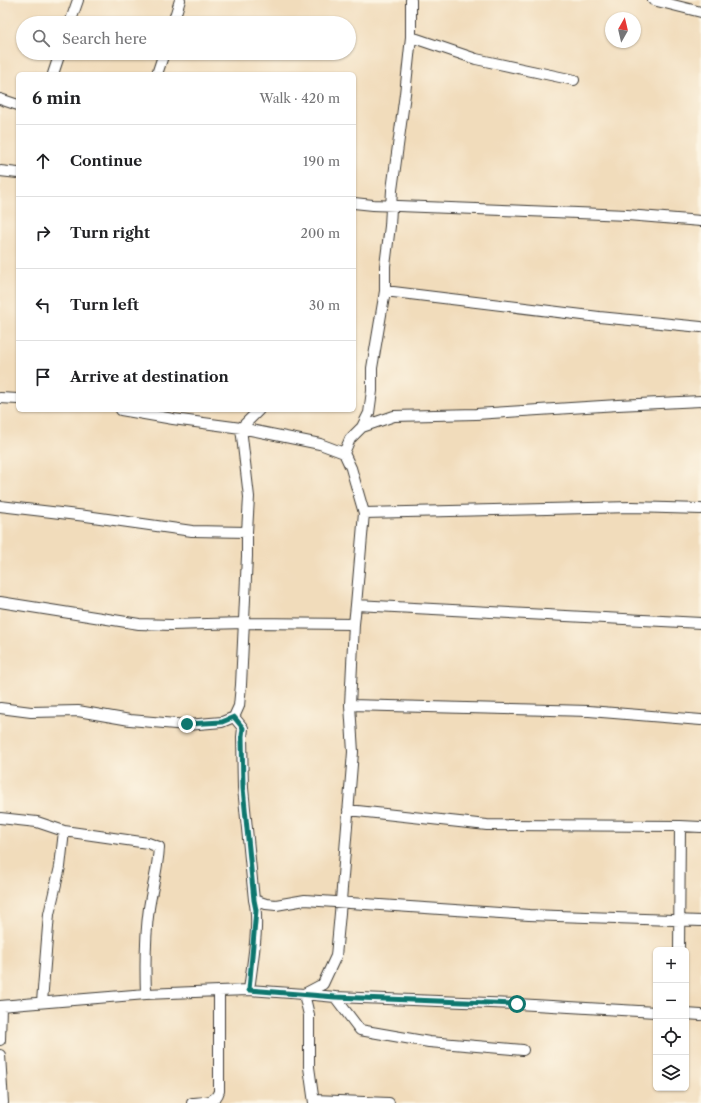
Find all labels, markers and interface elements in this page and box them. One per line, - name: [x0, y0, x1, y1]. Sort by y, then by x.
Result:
- north arrow: [605, 12, 641, 48]
- search box: [16, 16, 356, 60]
- icon: search: [30, 27, 52, 49]
- text: Search here: [62, 29, 147, 48]
- text: 6 min: [32, 88, 81, 108]
- text: Walk · 420 m: [260, 90, 340, 106]
- icon: ahead: [32, 150, 54, 172]
- text: Continue: [70, 151, 142, 170]
- text: 190 m: [303, 153, 340, 169]
- icon: right: [32, 222, 54, 244]
- text: Turn right: [70, 223, 150, 242]
- text: 200 m: [300, 225, 340, 241]
- icon: left: [32, 294, 54, 316]
- text: Turn left: [70, 295, 139, 314]
- text: 30 m: [309, 297, 340, 313]
- icon: arrive: [32, 366, 54, 388]
- text: Arrive at destination: [70, 367, 229, 386]
- route end: [178, 715, 196, 733]
- map controls: [653, 947, 689, 1091]
- button: +: [653, 947, 689, 983]
- button: −: [653, 983, 689, 1019]
- route start: [508, 995, 526, 1013]
- button: locate: [653, 1019, 689, 1055]
- button: layers: [653, 1055, 689, 1091]

